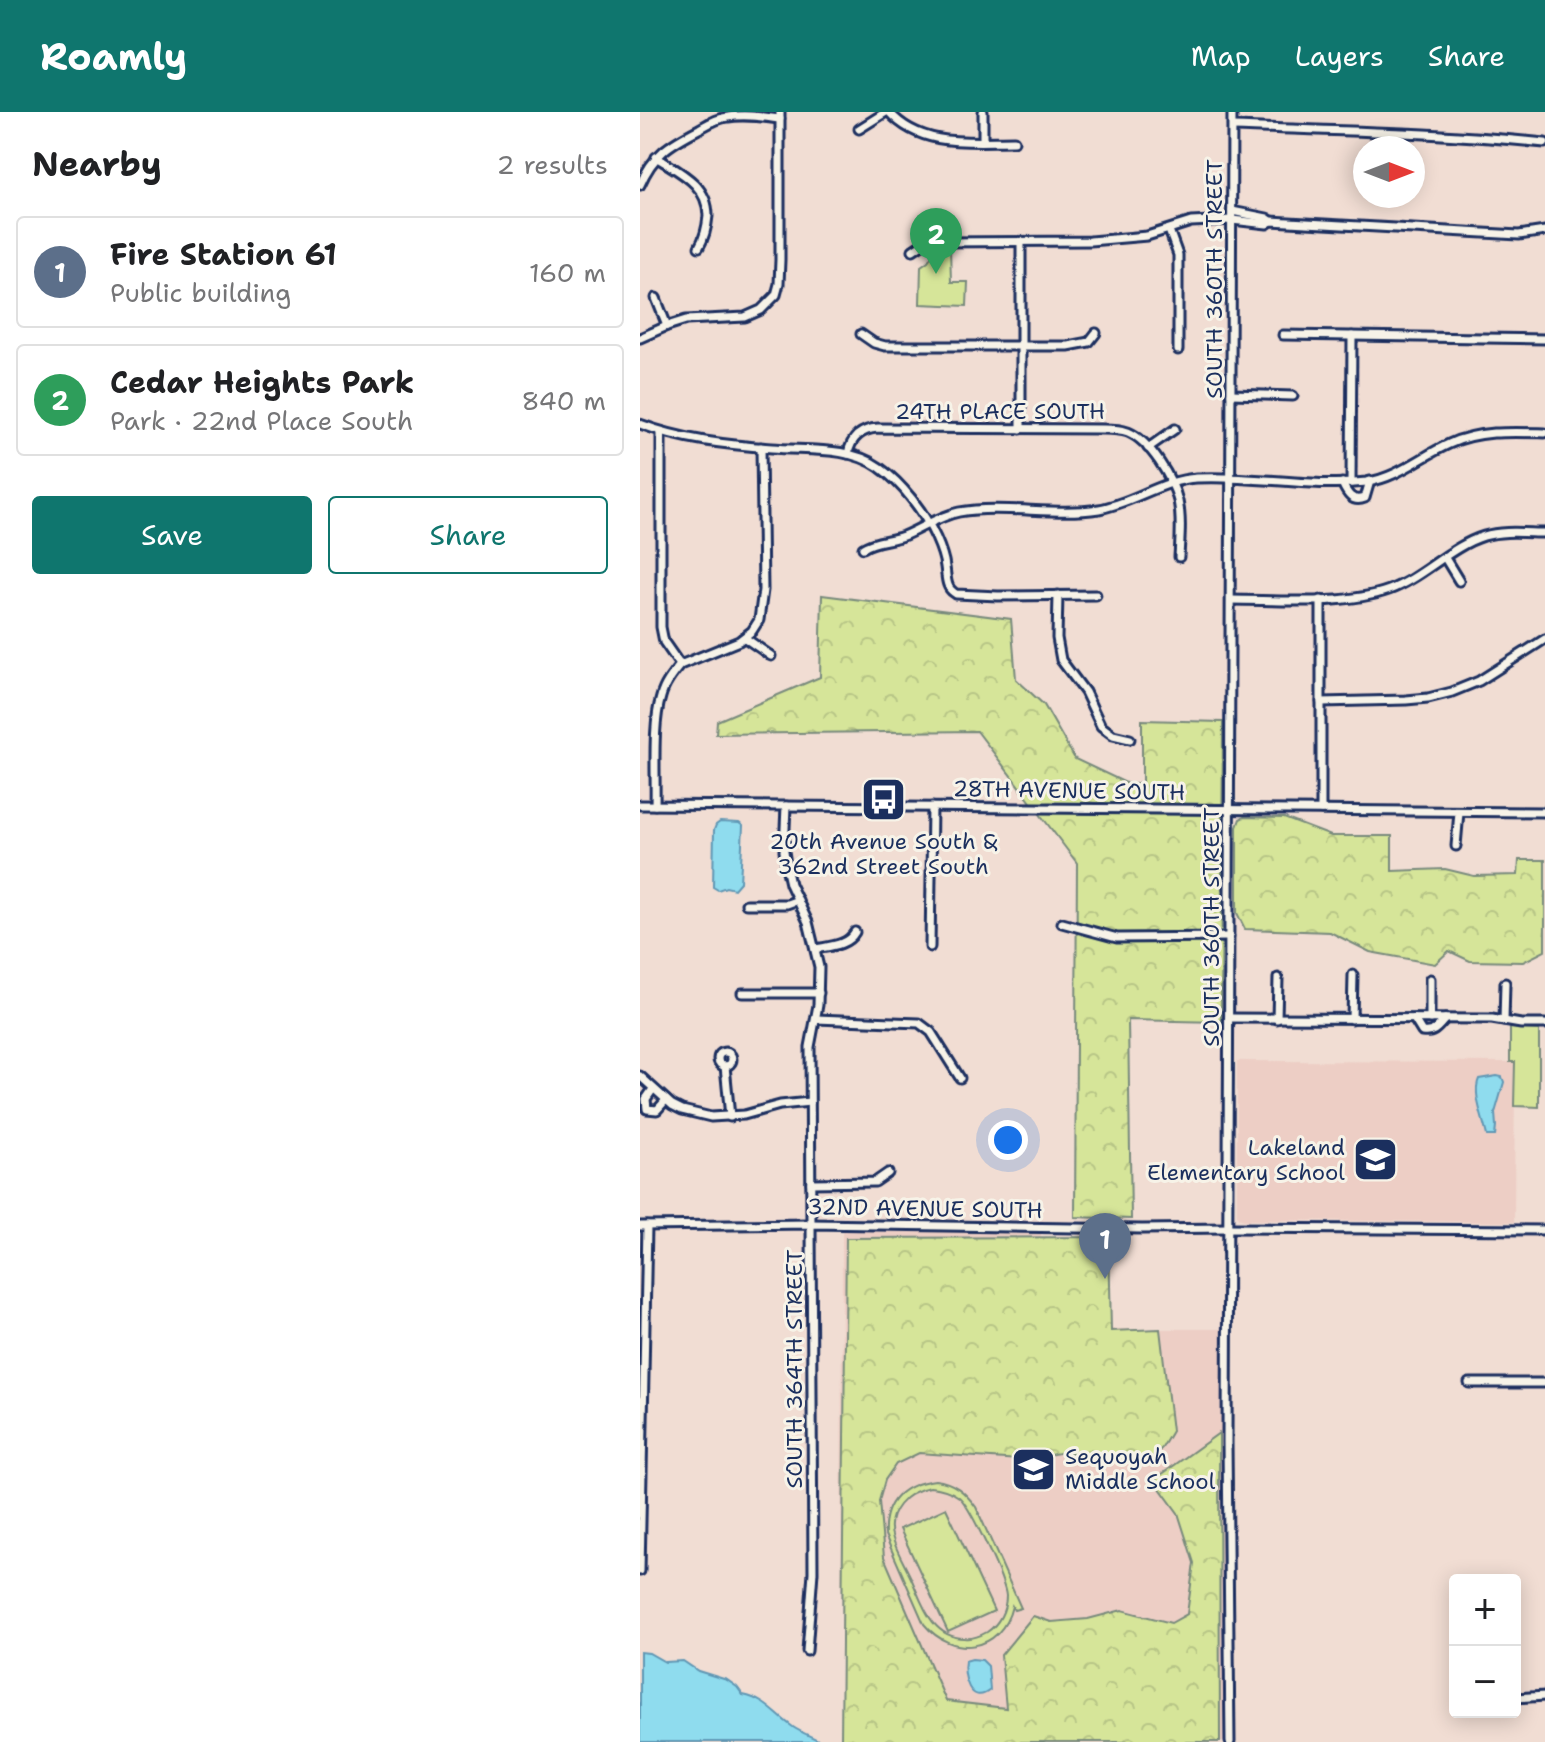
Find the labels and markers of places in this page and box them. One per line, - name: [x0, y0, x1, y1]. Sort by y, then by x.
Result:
- pin: 2: [910, 208, 962, 274]
- bus stop icon: 20th Avenue South & 362nd Street South: [859, 776, 907, 824]
- place label: 20th Avenue South & 362nd Street South: [769, 827, 998, 881]
- place label: Lakeland Elementary School: [1147, 1133, 1345, 1187]
- school or university icon: Lakeland Elementary School: [1352, 1136, 1400, 1184]
- pin: 1: [1079, 1213, 1131, 1279]
- place label: Sequoyah Middle School: [1065, 1442, 1216, 1496]
- school or university icon: Sequoyah Middle School: [1010, 1445, 1058, 1493]

